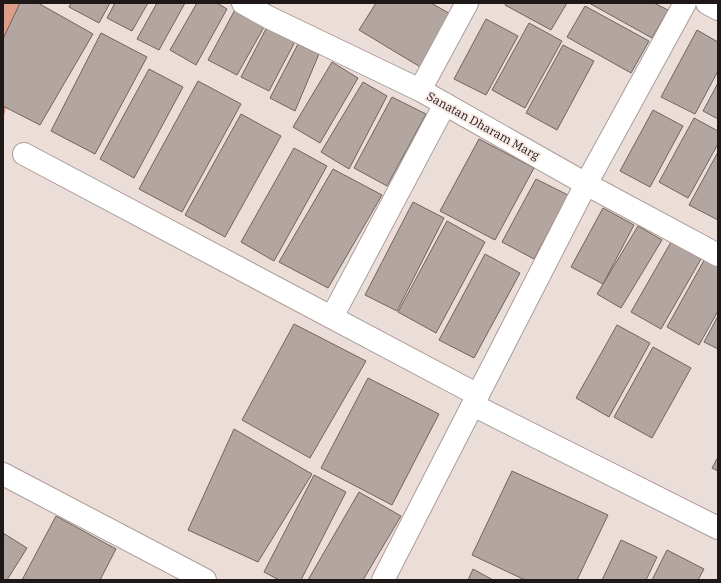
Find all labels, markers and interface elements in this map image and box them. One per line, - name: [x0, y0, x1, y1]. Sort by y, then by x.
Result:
- street label: Sanatan Dharam Marg: [424, 88, 543, 163]

